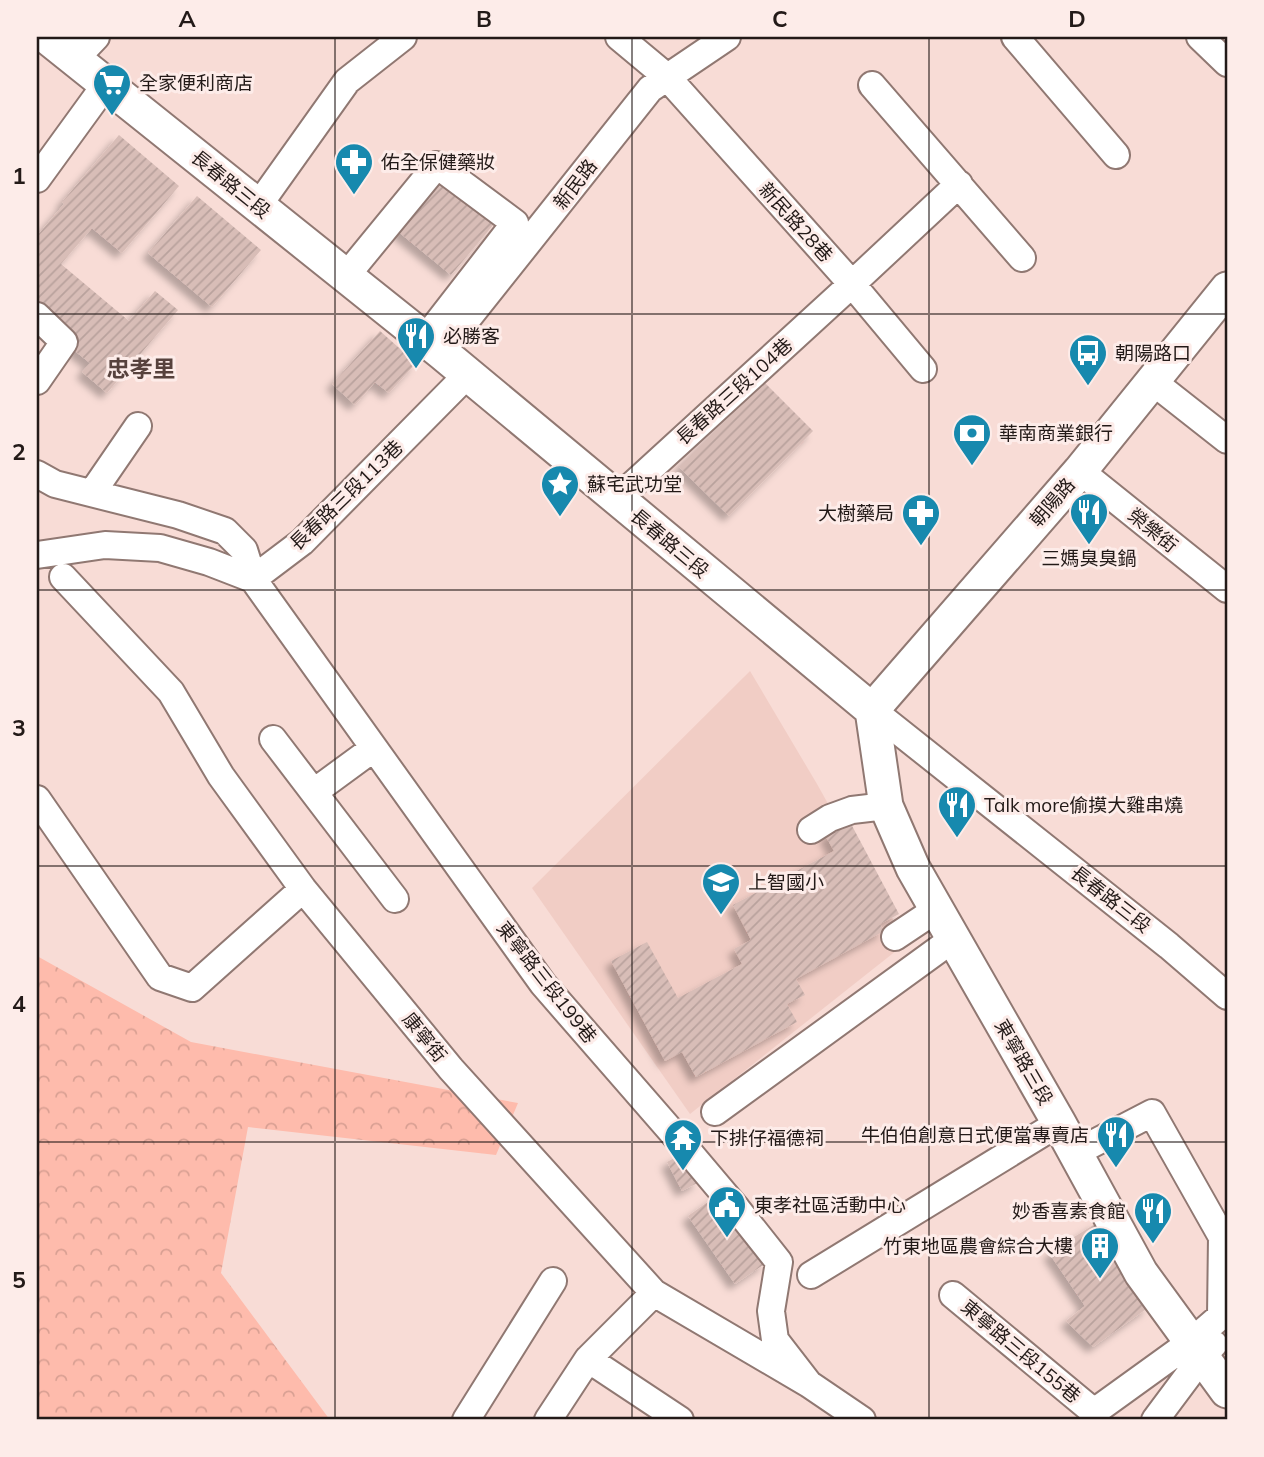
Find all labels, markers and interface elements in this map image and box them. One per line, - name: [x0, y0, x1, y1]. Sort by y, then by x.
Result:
- text: A: [178, 4, 196, 33]
- text: B: [476, 4, 492, 33]
- text: C: [772, 4, 788, 33]
- text: D: [1068, 4, 1086, 33]
- supermarket icon: 全家便利商店: [91, 62, 133, 117]
- place label: 全家便利商店: [139, 71, 253, 95]
- pharmacy icon: 佑全保健藥妝: [333, 141, 375, 196]
- street label: 長春路三段: [187, 145, 275, 223]
- place label: 佑全保健藥妝: [381, 150, 495, 174]
- street label: 新民路: [548, 154, 602, 214]
- text: 1: [12, 161, 26, 190]
- street label: 新民路28巷: [754, 177, 838, 267]
- restaurant icon: 必勝客: [395, 315, 437, 370]
- place label: 必勝客: [443, 324, 500, 348]
- street label: 長春路三段104巷: [671, 332, 797, 450]
- bus stop icon: 朝陽路口: [1067, 332, 1109, 387]
- place label: 朝陽路口: [1115, 341, 1191, 365]
- district label: 忠孝里: [107, 354, 176, 383]
- bank icon: 華南商業銀行: [951, 412, 993, 467]
- place label: 華南商業銀行: [999, 421, 1113, 445]
- street label: 長春路三段113巷: [284, 435, 408, 555]
- text: 2: [12, 437, 26, 466]
- place icon: 蘇宅武功堂: [539, 463, 581, 518]
- place label: 蘇宅武功堂: [587, 472, 682, 496]
- street label: 朝陽路: [1024, 473, 1080, 531]
- restaurant icon: 三媽臭臭鍋: [1068, 491, 1110, 546]
- pharmacy icon: 大樹藥局: [900, 492, 942, 547]
- place label: 大樹藥局: [818, 501, 894, 525]
- street label: 長春路三段: [626, 503, 714, 583]
- street label: 榮樂街: [1123, 503, 1183, 557]
- place label: 三媽臭臭鍋: [1041, 546, 1137, 570]
- text: 3: [12, 713, 26, 742]
- restaurant icon: Talk more偷摸大雞串燒: [936, 784, 978, 839]
- place label: Talk more偷摸大雞串燒: [984, 793, 1183, 817]
- street label: 長春路三段: [1066, 860, 1156, 938]
- school or university icon: 上智國小: [700, 861, 742, 916]
- place label: 上智國小: [748, 870, 824, 894]
- street label: 東寧路三段199巷: [492, 916, 602, 1048]
- text: 4: [12, 989, 26, 1018]
- street label: 康寧街: [398, 1007, 452, 1067]
- street label: 東寧路三段: [990, 1015, 1058, 1109]
- restaurant icon: 牛伯伯創意日式便當專賣店: [1095, 1114, 1137, 1169]
- temple icon: 下排仔福德祠: [662, 1117, 704, 1172]
- place label: 牛伯伯創意日式便當專賣店: [861, 1123, 1089, 1147]
- place label: 下排仔福德祠: [710, 1126, 824, 1150]
- public building icon: 東孝社區活動中心: [706, 1184, 748, 1239]
- restaurant icon: 妙香喜素食館: [1132, 1190, 1174, 1245]
- place label: 東孝社區活動中心: [754, 1193, 906, 1217]
- place label: 妙香喜素食館: [1012, 1199, 1126, 1223]
- building icon: 竹東地區農會綜合大樓: [1079, 1225, 1121, 1280]
- place label: 竹東地區農會綜合大樓: [883, 1234, 1073, 1258]
- text: 5: [12, 1265, 26, 1294]
- street label: 東寧路三段155巷: [957, 1294, 1085, 1408]

